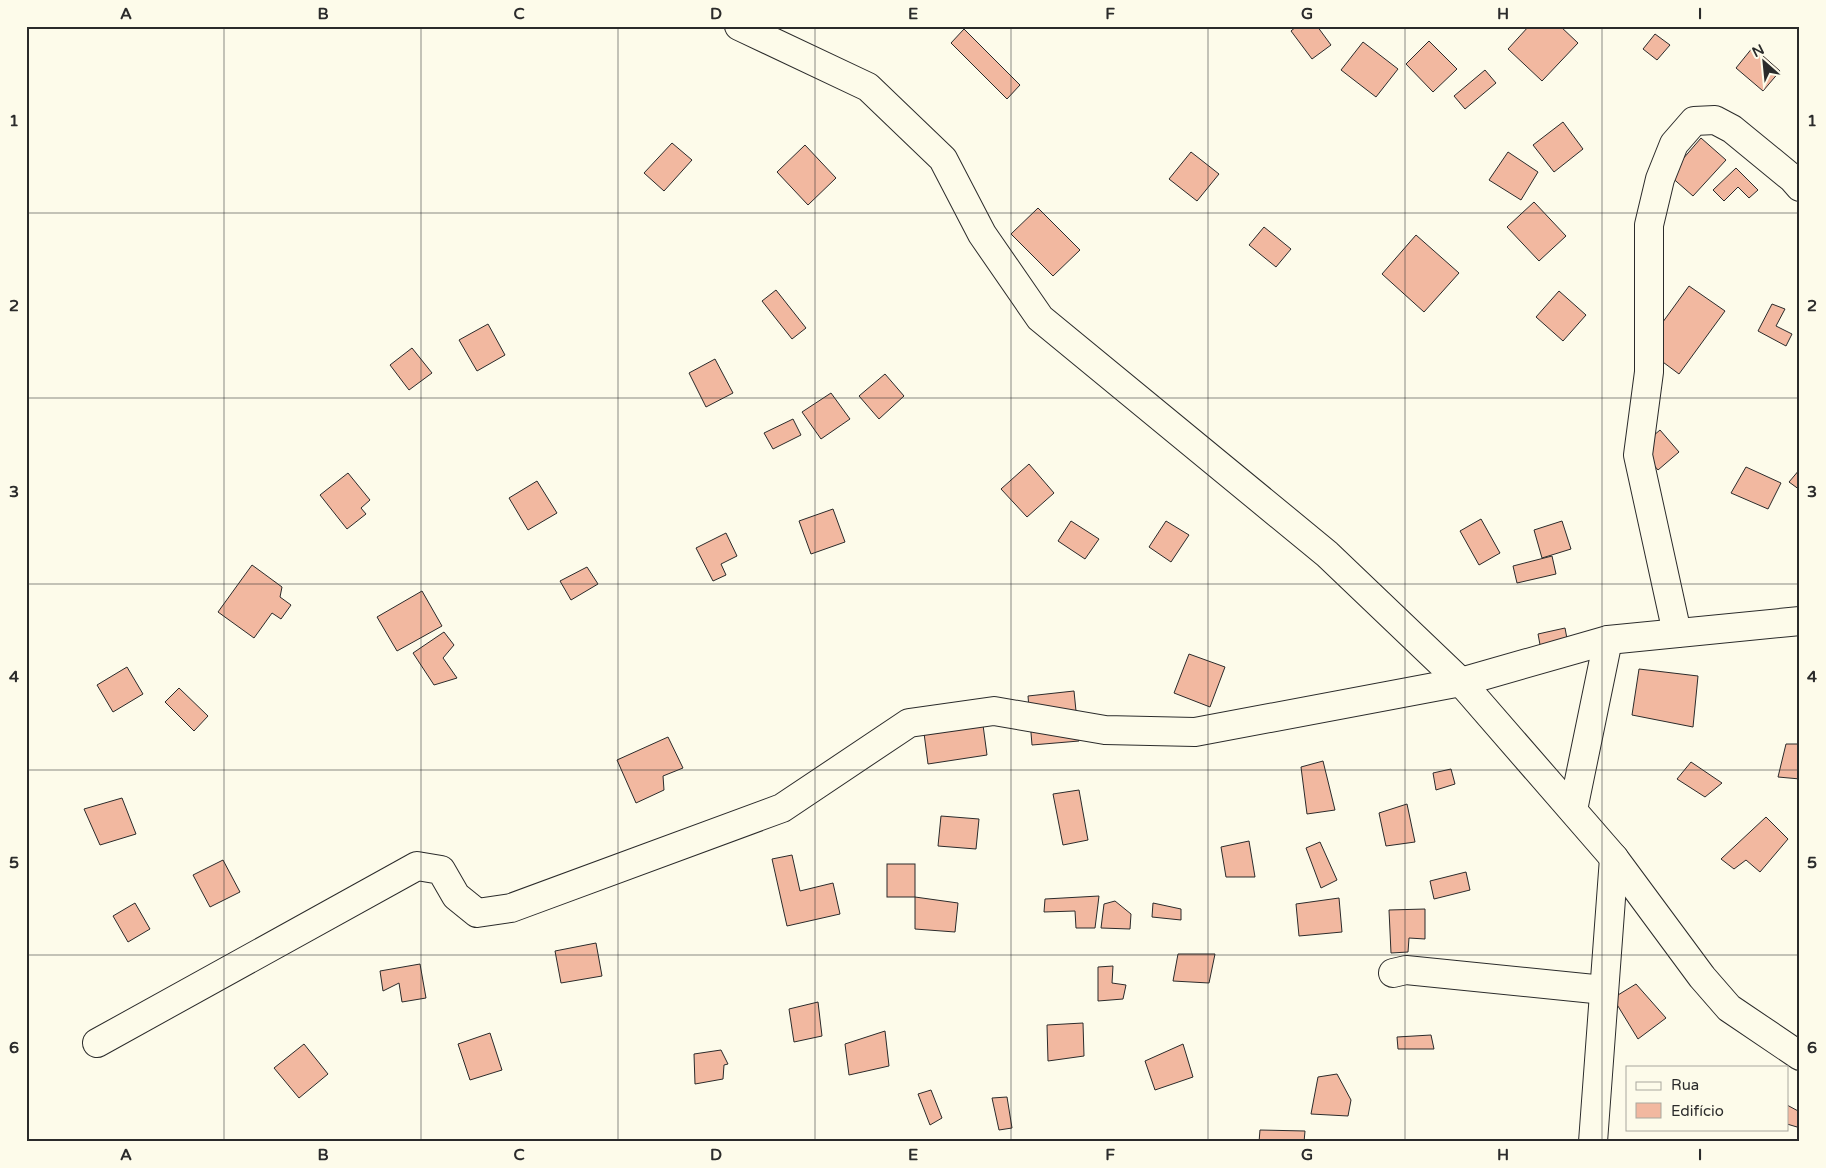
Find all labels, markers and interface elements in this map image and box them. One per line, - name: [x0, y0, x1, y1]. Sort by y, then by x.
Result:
- text: A: [120, 4, 132, 24]
- text: B: [317, 4, 329, 24]
- text: C: [513, 4, 525, 24]
- text: D: [710, 4, 722, 24]
- text: E: [908, 4, 918, 24]
- text: F: [1105, 4, 1115, 24]
- text: G: [1301, 4, 1313, 24]
- text: H: [1497, 4, 1509, 24]
- text: I: [1698, 4, 1702, 24]
- north arrow: [1738, 38, 1788, 88]
- text: N: [1749, 41, 1767, 61]
- text: 1: [9, 111, 19, 131]
- text: 1: [1807, 111, 1817, 131]
- text: 2: [9, 296, 19, 316]
- text: 2: [1807, 296, 1817, 316]
- text: 3: [9, 482, 19, 502]
- text: 3: [1807, 482, 1817, 502]
- text: 4: [9, 667, 19, 687]
- text: 4: [1807, 667, 1817, 687]
- text: 5: [9, 853, 19, 873]
- text: 5: [1807, 853, 1817, 873]
- text: 6: [9, 1038, 19, 1058]
- text: 6: [1807, 1038, 1817, 1058]
- legend: [1626, 1066, 1788, 1130]
- text: Rua: [1671, 1076, 1699, 1094]
- text: Edifício: [1671, 1102, 1724, 1120]
- text: A: [120, 1145, 132, 1165]
- text: B: [317, 1145, 329, 1165]
- text: C: [513, 1145, 525, 1165]
- text: D: [710, 1145, 722, 1165]
- text: E: [908, 1145, 918, 1165]
- text: F: [1105, 1145, 1115, 1165]
- text: G: [1301, 1145, 1313, 1165]
- text: H: [1497, 1145, 1509, 1165]
- text: I: [1698, 1145, 1702, 1165]

